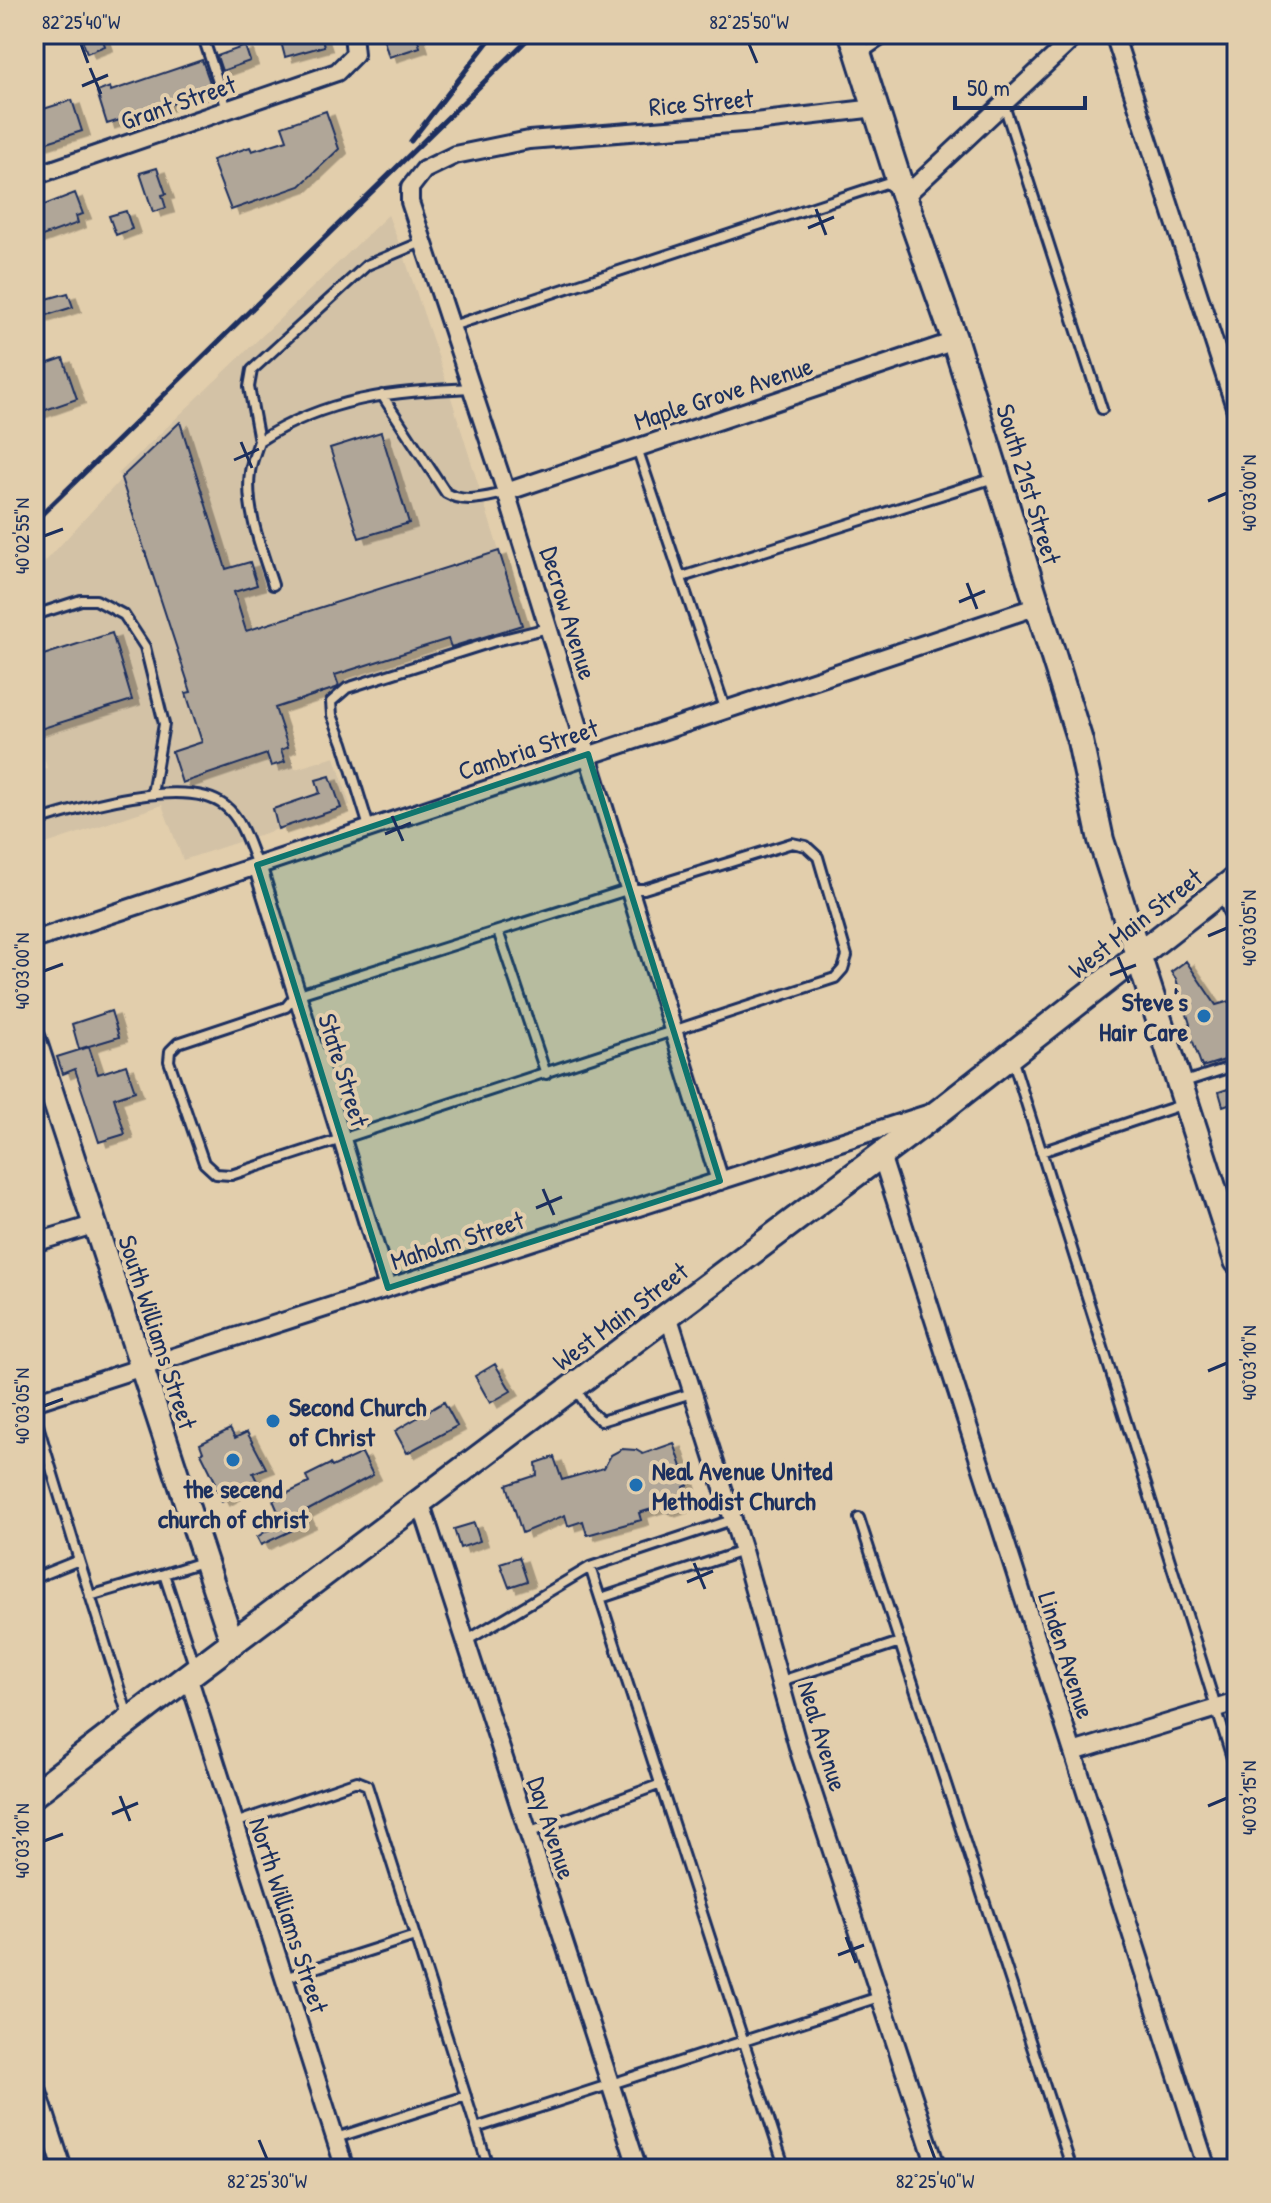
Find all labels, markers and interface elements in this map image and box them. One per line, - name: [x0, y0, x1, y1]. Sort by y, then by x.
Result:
- text: 82°25'40"W: [42, 8, 121, 35]
- text: 82°25'50"W: [709, 8, 789, 35]
- scale bar: [955, 60, 1085, 110]
- street label: Grant Street: [116, 66, 241, 138]
- text: 50 m: [967, 71, 1010, 103]
- street label: Rice Street: [647, 80, 756, 124]
- street label: Maple Grove Avenue: [629, 348, 817, 438]
- street label: South 21st Street: [988, 400, 1070, 569]
- text: 40°03'00"N: [1235, 455, 1262, 531]
- text: 40°02'55"N: [8, 498, 35, 574]
- street label: Decrow Avenue: [532, 542, 606, 684]
- street label: Cambria Street: [453, 710, 604, 788]
- street label: West Main Street: [1061, 859, 1210, 986]
- text: 40°03'05"N: [1235, 890, 1262, 966]
- text: 40°03'00"N: [8, 933, 35, 1009]
- place label: Steve's Hair Care: [1099, 984, 1189, 1049]
- marker: Steve's Hair Care: [1195, 1007, 1213, 1025]
- street label: State Street: [310, 1009, 378, 1132]
- street label: Maholm Street: [386, 1202, 529, 1278]
- street label: South Williams Street: [110, 1231, 206, 1434]
- street label: West Main Street: [545, 1253, 696, 1378]
- text: 40°03'10"N: [1235, 1325, 1262, 1401]
- text: 40°03'05"N: [8, 1368, 35, 1444]
- place label: Second Church of Christ: [289, 1389, 426, 1454]
- marker: Second Church of Christ: [264, 1412, 282, 1430]
- marker: the secend church of christ: [224, 1451, 242, 1469]
- place label: Neal Avenue United Methodist Church: [652, 1453, 833, 1518]
- place label: the secend church of christ: [158, 1471, 309, 1536]
- marker: Neal Avenue United Methodist Church: [627, 1476, 645, 1494]
- street label: Linden Avenue: [1030, 1587, 1104, 1723]
- street label: Neal Avenue: [790, 1677, 856, 1795]
- text: 40°03'15"N: [1235, 1761, 1262, 1835]
- street label: Day Avenue: [519, 1772, 585, 1884]
- text: 40°03'10"N: [8, 1803, 35, 1879]
- street label: North Williams Street: [241, 1813, 337, 2018]
- text: 82°25'30"W: [227, 2167, 308, 2194]
- text: 82°25'40"W: [896, 2167, 975, 2194]

